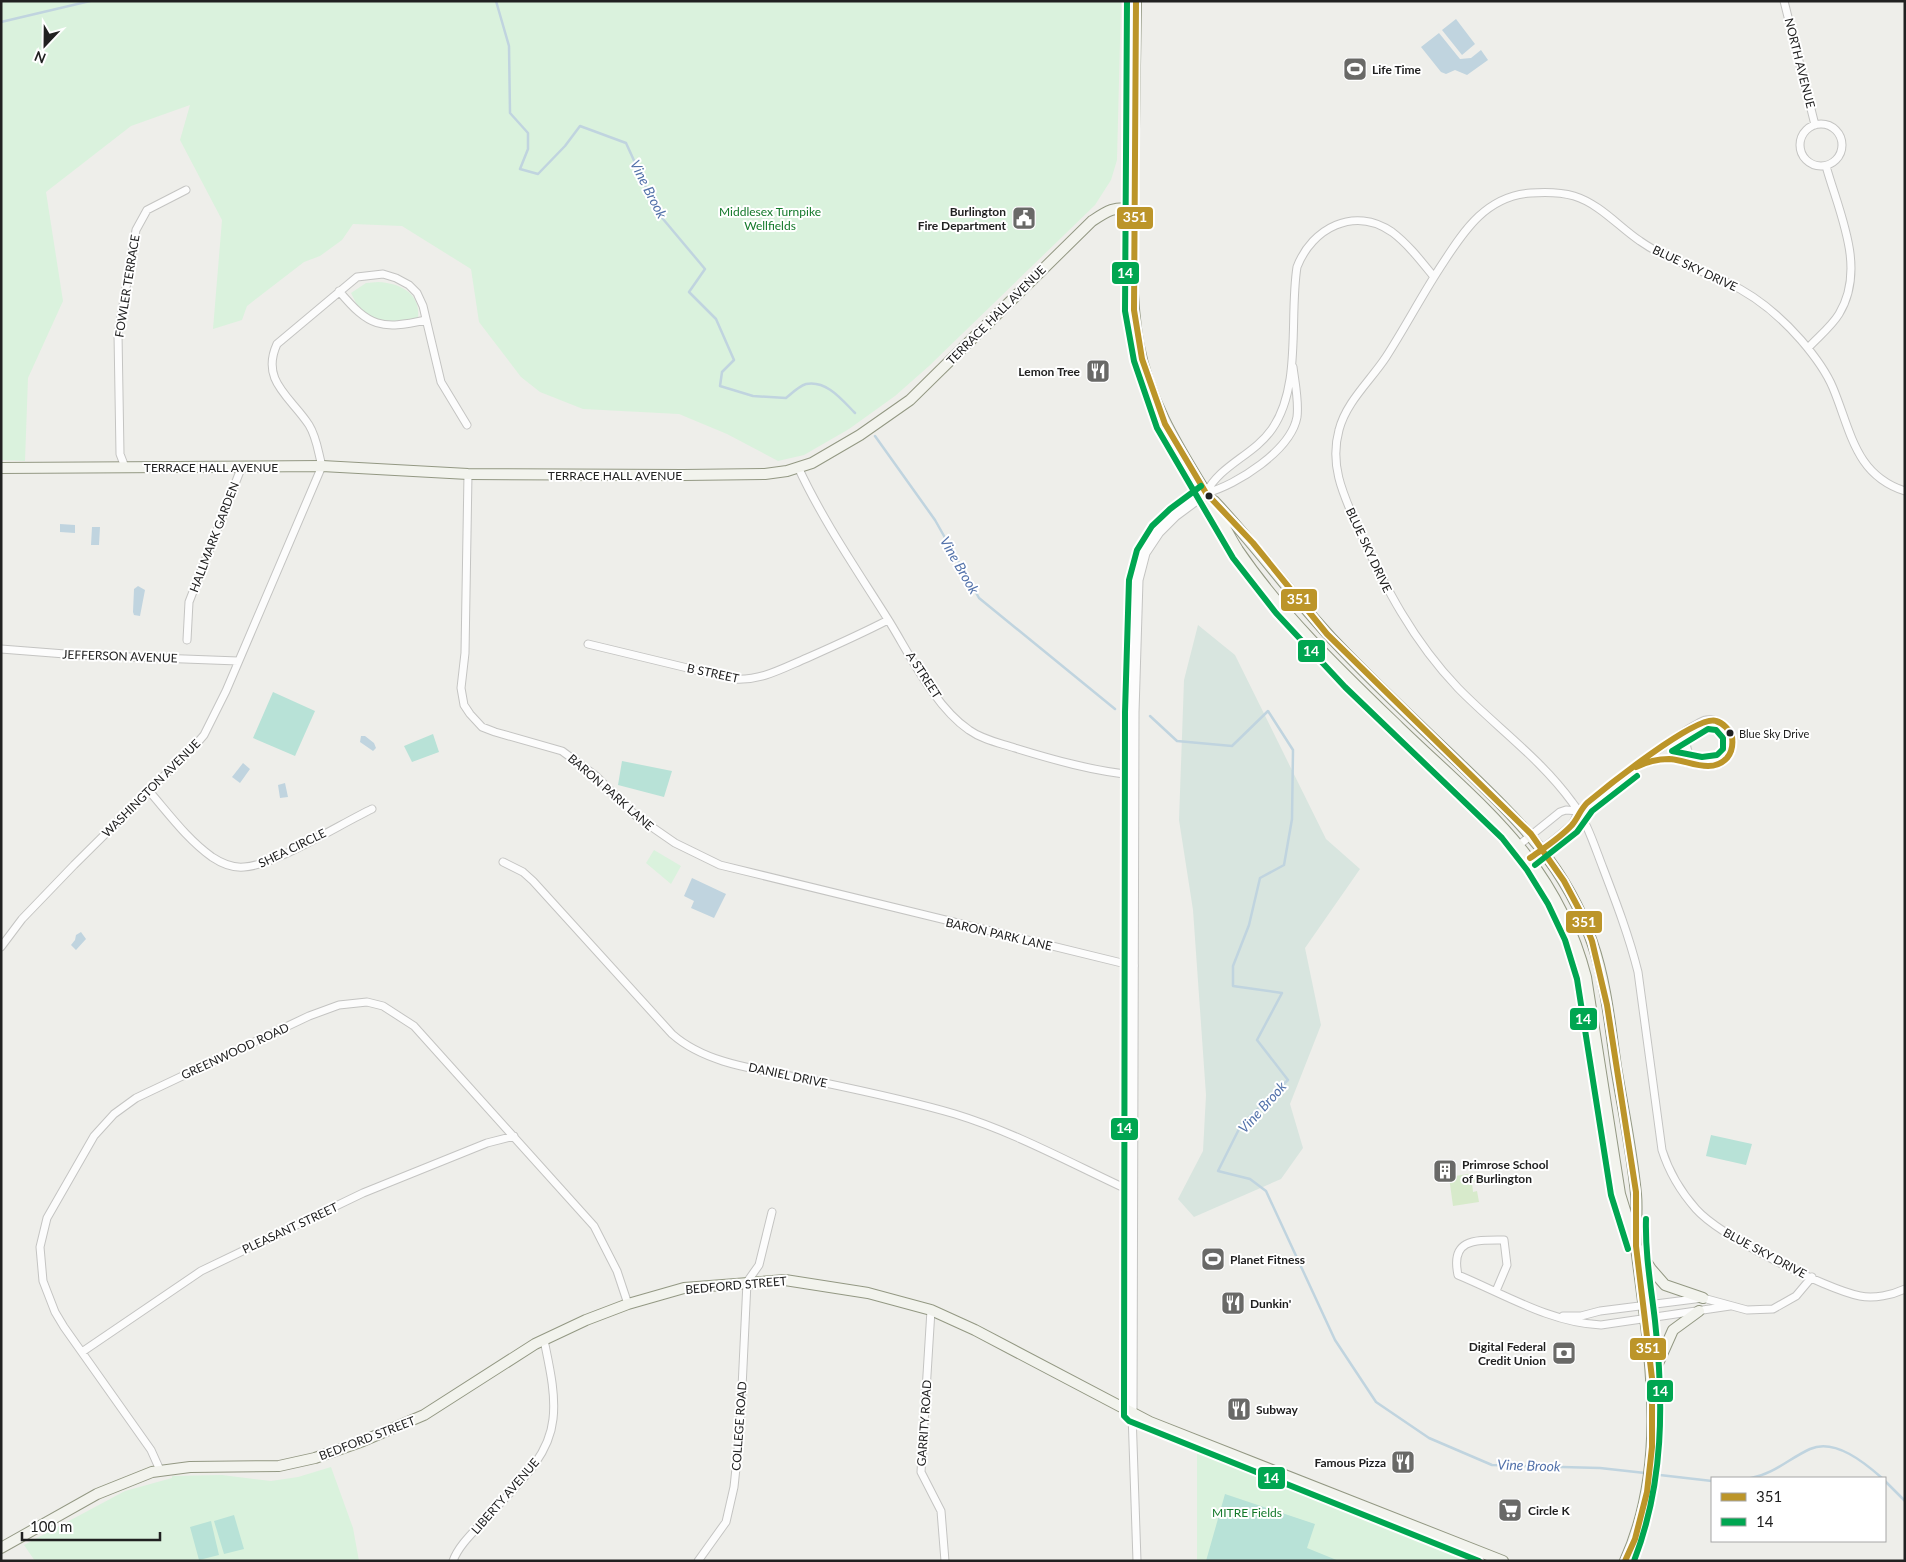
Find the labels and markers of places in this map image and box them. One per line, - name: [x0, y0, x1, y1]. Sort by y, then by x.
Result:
- sports icon: Life Time: [1342, 56, 1368, 82]
- place label: Life Time: [1372, 62, 1422, 77]
- place label: Burlington Fire Department: [918, 204, 1007, 233]
- public building icon: Burlington Fire Department: [1011, 205, 1037, 231]
- restaurant icon: Lemon Tree: [1085, 358, 1111, 384]
- place label: Lemon Tree: [1018, 364, 1081, 379]
- unlabelled marker: [1204, 491, 1214, 501]
- place label: Blue Sky Drive: [1739, 727, 1809, 740]
- marker: Blue Sky Drive: [1725, 728, 1735, 738]
- place label: Primrose School of Burlington: [1462, 1157, 1549, 1186]
- building icon: Primrose School of Burlington: [1432, 1158, 1458, 1184]
- sports icon: Planet Fitness: [1200, 1246, 1226, 1272]
- place label: Planet Fitness: [1230, 1252, 1305, 1267]
- restaurant icon: Dunkin': [1220, 1290, 1246, 1316]
- place label: Dunkin': [1250, 1296, 1291, 1311]
- place label: Digital Federal Credit Union: [1469, 1339, 1546, 1368]
- bank icon: Digital Federal Credit Union: [1551, 1340, 1577, 1366]
- restaurant icon: Subway: [1226, 1396, 1252, 1422]
- place label: Subway: [1256, 1402, 1298, 1417]
- restaurant icon: Famous Pizza: [1390, 1449, 1416, 1475]
- place label: Famous Pizza: [1314, 1455, 1386, 1470]
- supermarket icon: Circle K: [1497, 1497, 1523, 1523]
- place label: Circle K: [1528, 1503, 1570, 1518]

